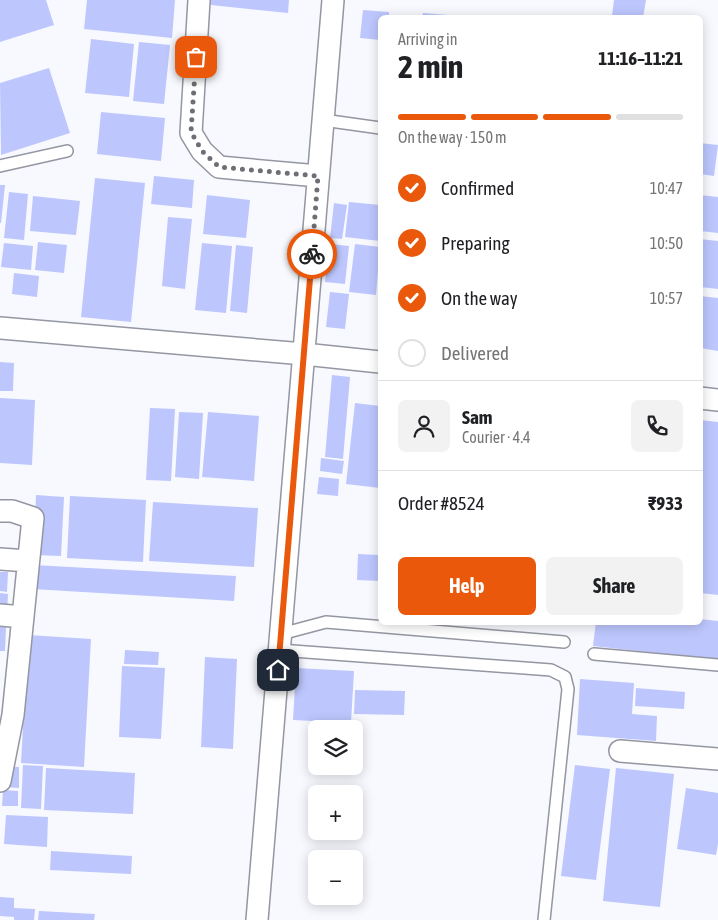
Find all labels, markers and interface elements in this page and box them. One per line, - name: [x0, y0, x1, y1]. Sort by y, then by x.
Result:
- text: Arriving in: [398, 30, 458, 48]
- pin: [175, 36, 217, 78]
- icon: bag: [182, 43, 210, 71]
- text: 11:16–11:21: [598, 47, 683, 69]
- text: 2 min: [398, 48, 463, 85]
- text: On the way · 150 m: [398, 128, 507, 146]
- icon: check: [398, 174, 426, 202]
- text: Confirmed: [441, 177, 514, 199]
- text: 10:47: [650, 179, 683, 197]
- courier: [287, 229, 337, 279]
- icon: check: [398, 229, 426, 257]
- text: Preparing: [441, 232, 510, 254]
- text: 10:50: [650, 234, 683, 252]
- icon: bike: [298, 240, 326, 268]
- icon: check: [398, 284, 426, 312]
- text: On the way: [441, 287, 518, 309]
- text: 10:57: [650, 289, 683, 307]
- text: Delivered: [441, 342, 509, 364]
- button: person: [398, 400, 450, 452]
- button: phone: [631, 400, 683, 452]
- text: Sam: [462, 406, 493, 428]
- text: Courier · 4.4: [462, 428, 531, 446]
- text: Order #8524: [398, 492, 485, 514]
- text: ₹933: [648, 492, 683, 514]
- button: Help: [398, 557, 536, 615]
- button: Share: [546, 557, 683, 615]
- pin: [257, 649, 299, 691]
- icon: home: [264, 656, 292, 684]
- map controls: [308, 720, 363, 905]
- button: layers: [308, 720, 363, 775]
- button: +: [308, 785, 363, 840]
- button: −: [308, 850, 363, 905]

